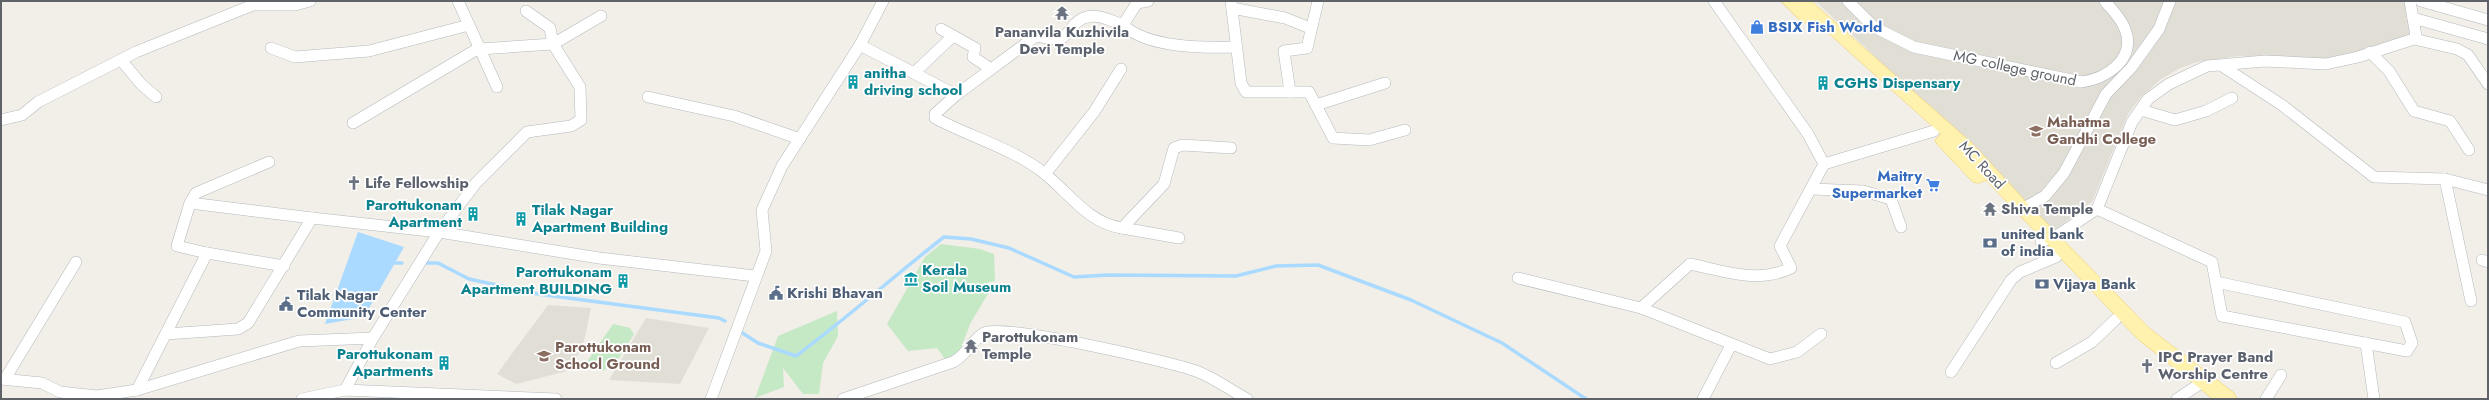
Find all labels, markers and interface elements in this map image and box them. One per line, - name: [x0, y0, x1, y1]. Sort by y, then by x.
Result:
- temple icon: Pananvila Kuzhivila Devi Temple: [1054, 5, 1070, 21]
- place label: BSIX Fish World: [1768, 16, 1882, 38]
- shop icon: BSIX Fish World: [1749, 19, 1765, 35]
- place label: Pananvila Kuzhivila Devi Temple: [995, 21, 1129, 60]
- street label: MG college ground: [1952, 44, 2078, 92]
- place label: anitha driving school: [864, 62, 962, 101]
- place label: CGHS Dispensary: [1834, 72, 1960, 94]
- building icon: anitha driving school: [845, 74, 861, 90]
- building icon: CGHS Dispensary: [1815, 75, 1831, 91]
- place label: Mahatma Gandhi College: [2047, 111, 2157, 150]
- school or university icon: Mahatma Gandhi College: [2028, 123, 2044, 139]
- street label: MC Road: [1954, 136, 2010, 194]
- place label: Maitry Supermarket: [1832, 165, 1922, 204]
- place label: Life Fellowship: [365, 172, 469, 194]
- church icon: Life Fellowship: [346, 175, 362, 191]
- supermarket icon: Maitry Supermarket: [1925, 177, 1941, 193]
- place label: Parottukonam Apartment: [366, 194, 462, 233]
- place label: Shiva Temple: [2001, 198, 2094, 220]
- place label: Tilak Nagar Apartment Building: [531, 199, 668, 238]
- temple icon: Shiva Temple: [1982, 201, 1998, 217]
- building icon: Parottukonam Apartment: [465, 206, 481, 222]
- building icon: Tilak Nagar Apartment Building: [513, 211, 529, 227]
- place label: united bank of india: [2001, 223, 2084, 262]
- bank icon: united bank of india: [1982, 235, 1998, 251]
- place label: Kerala Soil Museum: [922, 259, 1011, 298]
- place label: Parottukonam Apartment BUILDING: [460, 261, 612, 300]
- museum icon: Kerala Soil Museum: [903, 271, 919, 287]
- building icon: Parottukonam Apartment BUILDING: [615, 273, 631, 289]
- place label: Vijaya Bank: [2052, 273, 2136, 295]
- bank icon: Vijaya Bank: [2034, 276, 2050, 292]
- place label: Krishi Bhavan: [787, 282, 883, 304]
- place label: Tilak Nagar Community Center: [297, 284, 428, 323]
- public building icon: Krishi Bhavan: [768, 285, 784, 301]
- public building icon: Tilak Nagar Community Center: [278, 296, 294, 312]
- place label: Parottukonam Temple: [982, 326, 1078, 365]
- place label: Parottukonam School Ground: [555, 336, 660, 375]
- temple icon: Parottukonam Temple: [963, 338, 979, 354]
- place label: Parottukonam Apartments: [337, 343, 433, 382]
- place label: IPC Prayer Band Worship Centre: [2158, 346, 2273, 385]
- school or university icon: Parottukonam School Ground: [536, 348, 552, 364]
- building icon: Parottukonam Apartments: [436, 355, 452, 371]
- church icon: IPC Prayer Band Worship Centre: [2139, 358, 2155, 374]

